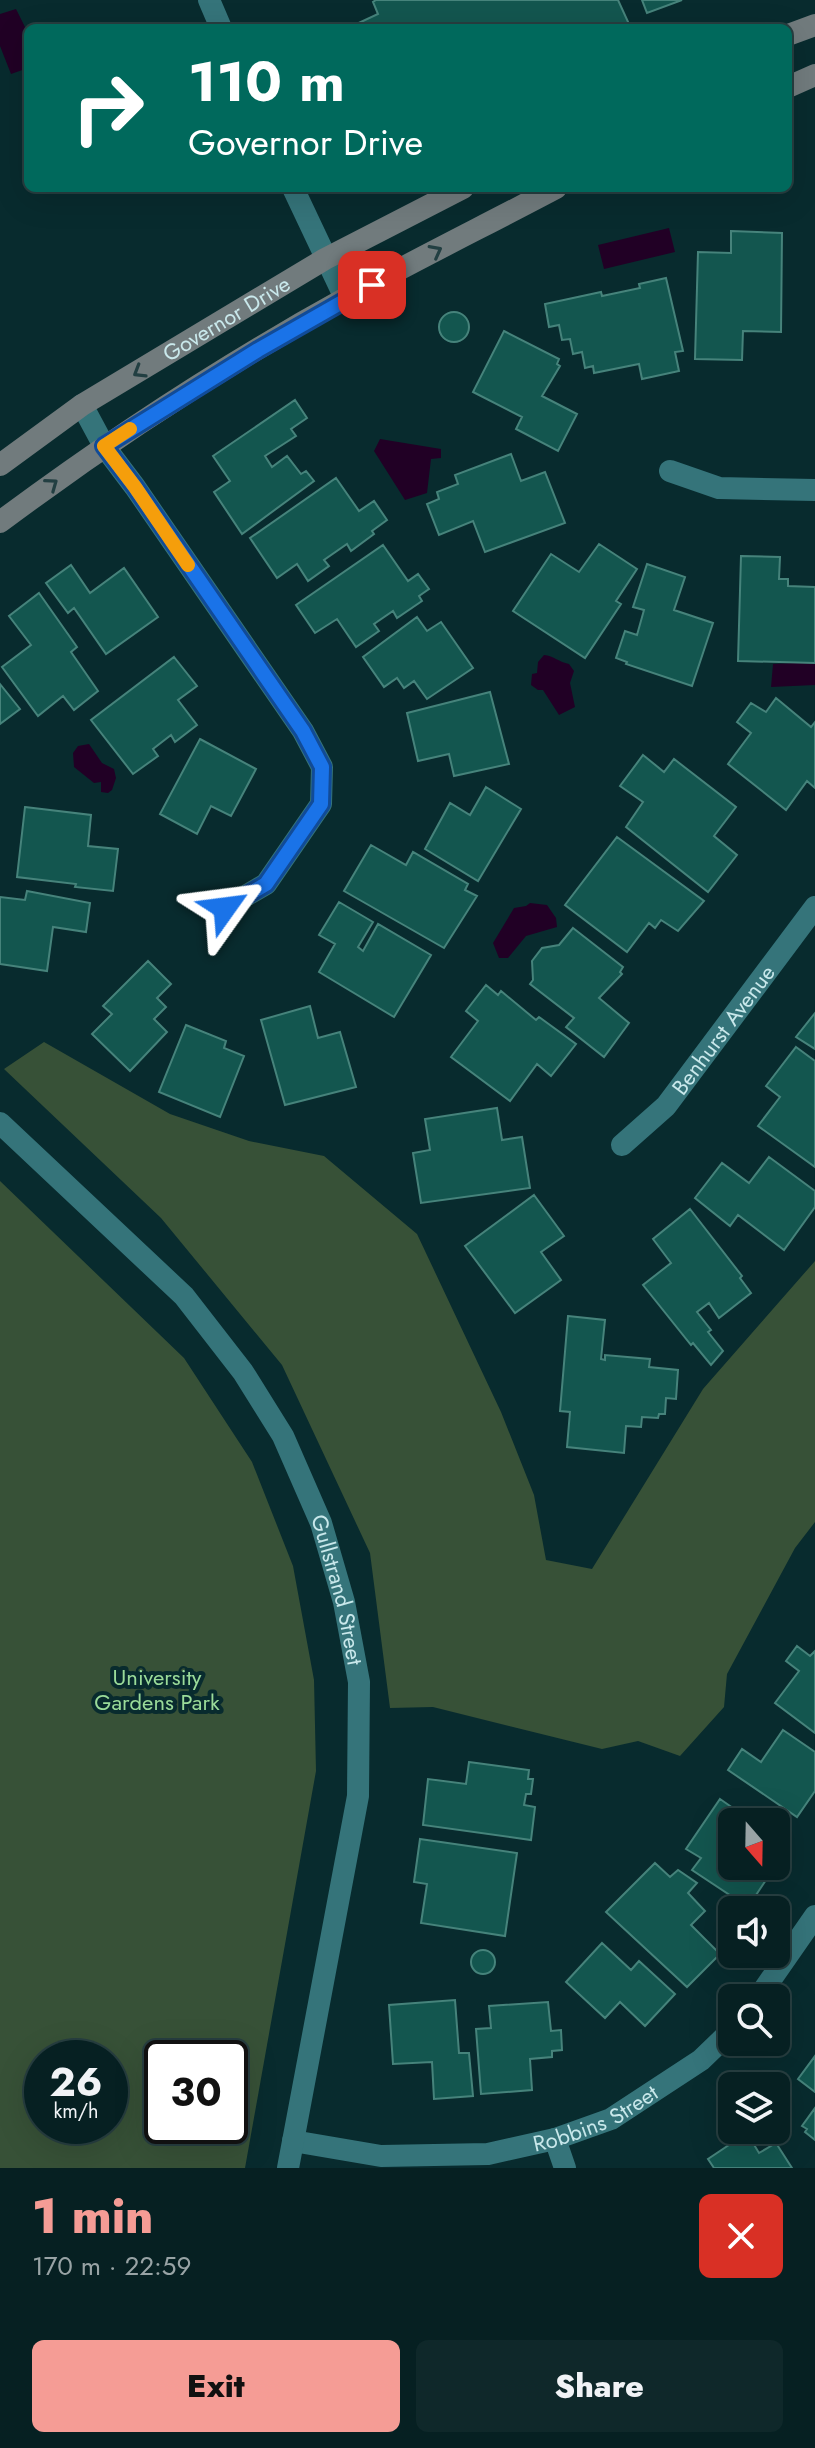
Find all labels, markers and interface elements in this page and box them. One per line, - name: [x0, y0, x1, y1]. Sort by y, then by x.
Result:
- text: 110 m: [188, 41, 345, 122]
- icon: right: [56, 56, 160, 160]
- text: Governor Drive: [188, 116, 423, 168]
- one-way arrow: [428, 245, 443, 260]
- pin: [338, 251, 406, 319]
- icon: arrive: [350, 263, 394, 307]
- street label: Governor Drive: [157, 268, 296, 369]
- one-way arrow: [133, 362, 148, 378]
- one-way arrow: [43, 479, 57, 494]
- position arrow: [183, 866, 267, 950]
- street label: Benhurst Avenue: [664, 958, 782, 1102]
- street label: Gullstrand Street: [303, 1511, 372, 1668]
- park label: University Gardens Park: [94, 1661, 220, 1718]
- north arrow: [718, 1808, 790, 1880]
- map controls: [718, 1808, 790, 2144]
- button: sound: [718, 1896, 790, 1968]
- button: search: [718, 1984, 790, 2056]
- speed limit sign: 30: [144, 2040, 248, 2144]
- text: 26: [50, 2053, 103, 2111]
- button: layers: [718, 2072, 790, 2144]
- street label: Robbins Street: [530, 2076, 665, 2159]
- text: km/h: [53, 2097, 99, 2126]
- text: 1 min: [32, 2182, 153, 2251]
- button: close: [699, 2194, 783, 2278]
- text: 170 m · 22:59: [32, 2247, 191, 2285]
- button: Exit: [32, 2340, 400, 2432]
- button: Share: [416, 2340, 783, 2432]

